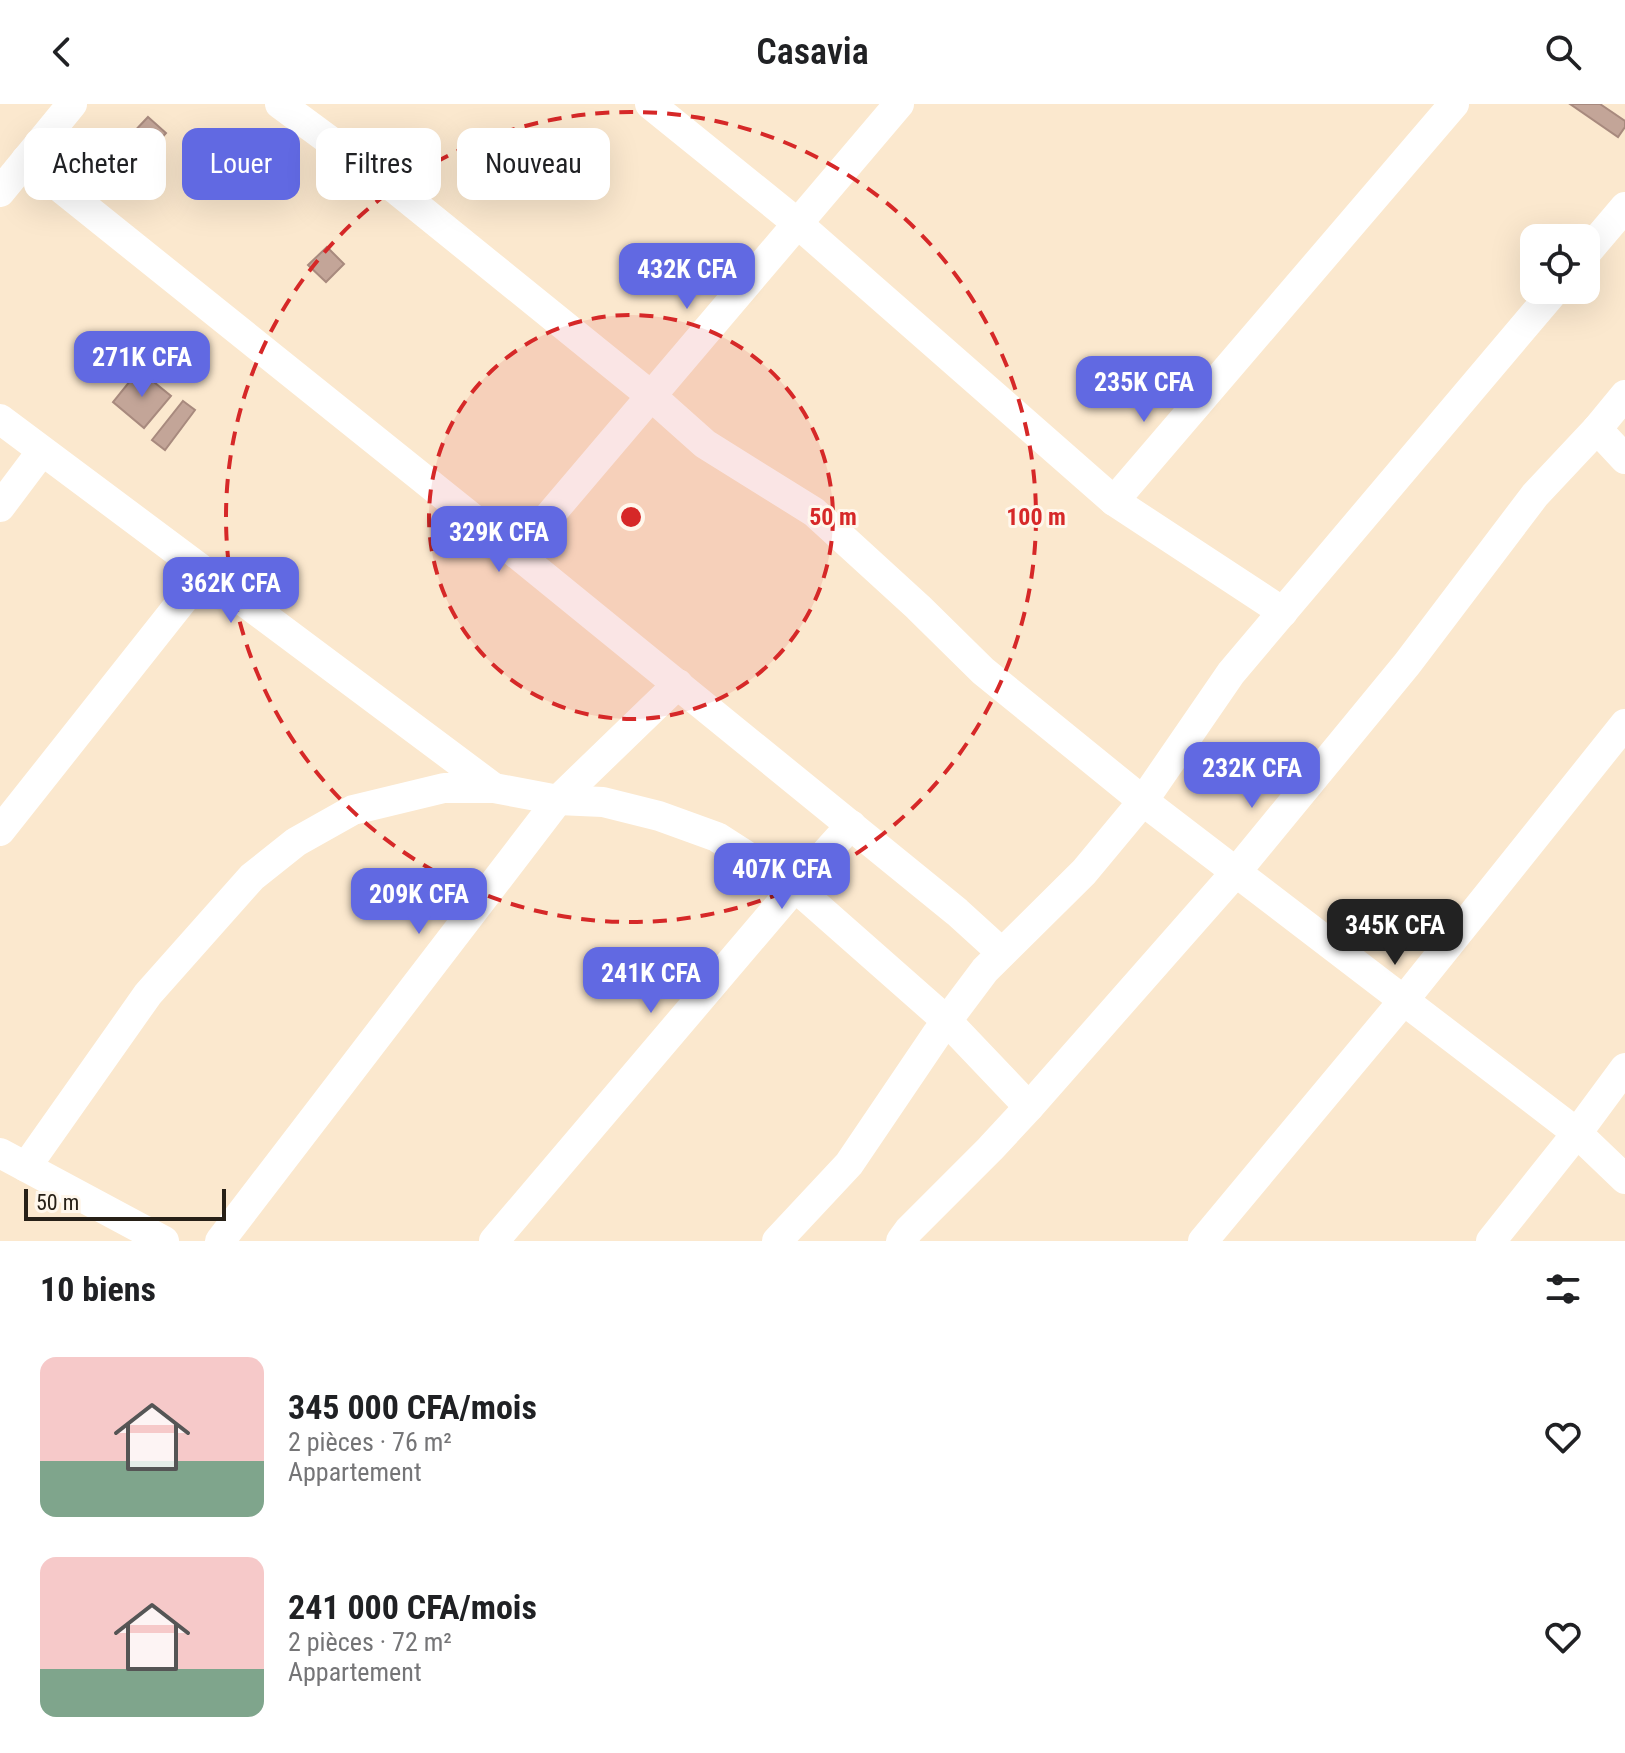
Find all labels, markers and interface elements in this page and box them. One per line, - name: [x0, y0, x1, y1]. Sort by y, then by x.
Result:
- icon: back: [40, 30, 84, 74]
- icon: search: [1541, 30, 1585, 74]
- text: Casavia: [756, 31, 869, 73]
- chip: Acheter: [24, 128, 166, 200]
- chip: Louer: [182, 128, 300, 200]
- chip: Filtres: [316, 128, 441, 200]
- chip: Nouveau: [457, 128, 610, 200]
- map controls: [1520, 224, 1600, 304]
- button: locate: [1520, 224, 1600, 304]
- pin: 432K CFA: [604, 243, 770, 311]
- text: 432K CFA: [637, 254, 737, 284]
- pin: 271K CFA: [59, 331, 225, 399]
- text: 271K CFA: [92, 342, 192, 372]
- pin: 235K CFA: [1061, 356, 1227, 424]
- text: 235K CFA: [1094, 367, 1194, 397]
- centre of rings: [617, 503, 645, 531]
- text: 50 m: [809, 503, 857, 531]
- text: 100 m: [1006, 503, 1066, 531]
- pin: 329K CFA: [416, 506, 582, 574]
- text: 329K CFA: [449, 517, 549, 547]
- pin: 362K CFA: [148, 557, 314, 625]
- text: 362K CFA: [181, 568, 281, 598]
- pin: 232K CFA: [1169, 742, 1335, 810]
- text: 232K CFA: [1202, 753, 1302, 783]
- pin: 407K CFA: [699, 843, 865, 911]
- text: 407K CFA: [732, 854, 832, 884]
- pin: 209K CFA: [336, 868, 502, 936]
- text: 209K CFA: [369, 879, 469, 909]
- pin: 345K CFA: [1312, 899, 1478, 967]
- text: 345K CFA: [1345, 910, 1445, 940]
- pin: 241K CFA: [568, 947, 734, 1015]
- text: 241K CFA: [601, 958, 701, 988]
- scale bar: [24, 1185, 226, 1221]
- text: 50 m: [36, 1190, 79, 1215]
- icon: filters: [1541, 1267, 1585, 1311]
- text: 10 biens: [40, 1269, 156, 1309]
- text: 345 000 CFA/mois: [288, 1387, 537, 1427]
- icon: home: [104, 1389, 200, 1485]
- icon: heart: [1541, 1415, 1585, 1459]
- text: 2 pièces · 76 m²: [288, 1427, 452, 1457]
- text: Appartement: [288, 1457, 422, 1487]
- text: 241 000 CFA/mois: [288, 1587, 537, 1627]
- icon: home: [104, 1589, 200, 1685]
- icon: heart: [1541, 1615, 1585, 1659]
- text: 2 pièces · 72 m²: [288, 1627, 452, 1657]
- text: Appartement: [288, 1657, 422, 1687]

